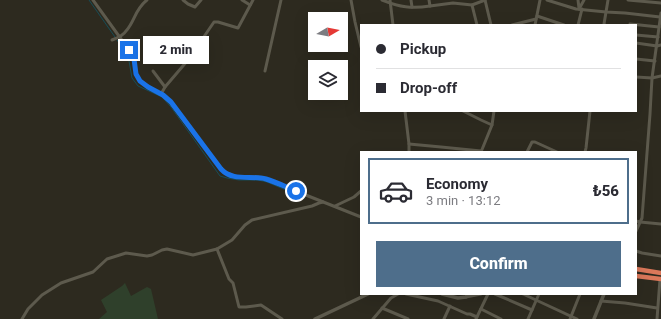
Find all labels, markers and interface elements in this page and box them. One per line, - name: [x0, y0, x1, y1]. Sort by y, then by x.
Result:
- north arrow: [308, 12, 348, 52]
- map controls: [308, 12, 348, 100]
- callout: 2 min: [143, 36, 209, 64]
- text: Pickup: [400, 40, 446, 58]
- route end: [120, 41, 138, 59]
- text: 2 min: [160, 42, 192, 57]
- button: layers: [308, 60, 348, 100]
- text: Drop-off: [400, 79, 457, 97]
- icon: car: [378, 173, 414, 209]
- text: Economy: [426, 175, 488, 193]
- route start: [287, 182, 305, 200]
- text: ₺56: [593, 182, 619, 200]
- text: 3 min · 13:12: [426, 193, 501, 208]
- button: Confirm: [376, 241, 621, 287]

